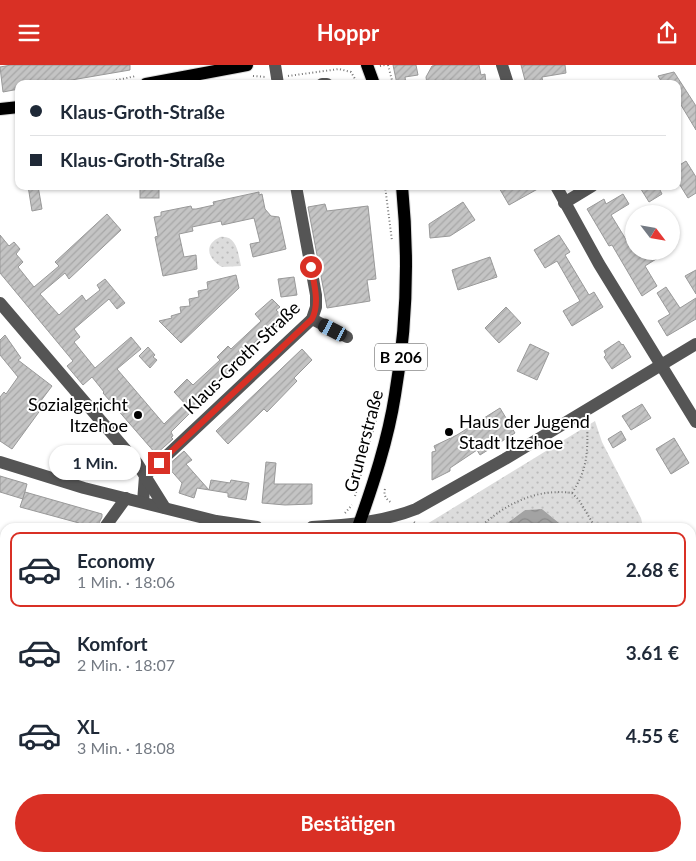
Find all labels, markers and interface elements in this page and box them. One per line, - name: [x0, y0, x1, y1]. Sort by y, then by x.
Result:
- icon: menu: [15, 19, 43, 47]
- text: Hoppr: [317, 19, 379, 46]
- icon: share: [653, 19, 681, 47]
- text: Klaus-Groth-Straße: [60, 100, 225, 123]
- text: Klaus-Groth-Straße: [60, 148, 225, 171]
- north arrow: [625, 205, 680, 260]
- map controls: [625, 205, 680, 260]
- route start: [300, 256, 322, 278]
- street label: Klaus-Groth-Straße: [179, 296, 304, 418]
- car: [316, 317, 349, 343]
- road number: B 206: [375, 343, 427, 371]
- street label: Grunerstraße: [339, 387, 387, 494]
- place label: Sozialgericht Itzehoe: [28, 393, 129, 436]
- marker: Sozialgericht Itzehoe: [132, 409, 144, 421]
- place label: Haus der Jugend Stadt Itzehoe: [459, 410, 590, 453]
- marker: Haus der Jugend Stadt Itzehoe: [443, 426, 455, 438]
- callout: 1 Min.: [49, 445, 142, 481]
- route end: [148, 452, 170, 474]
- text: 1 Min.: [72, 453, 118, 472]
- icon: car: [17, 547, 62, 592]
- text: Economy: [77, 549, 155, 572]
- text: 2.68 €: [626, 558, 679, 581]
- text: 1 Min. · 18:06: [77, 572, 175, 591]
- icon: car: [17, 630, 62, 675]
- text: Komfort: [77, 632, 148, 655]
- text: 3.61 €: [626, 641, 679, 664]
- text: 2 Min. · 18:07: [77, 655, 175, 674]
- icon: car: [17, 713, 62, 758]
- text: XL: [77, 715, 100, 738]
- text: 4.55 €: [626, 724, 679, 747]
- text: 3 Min. · 18:08: [77, 738, 175, 757]
- button: Bestätigen: [15, 794, 681, 852]

